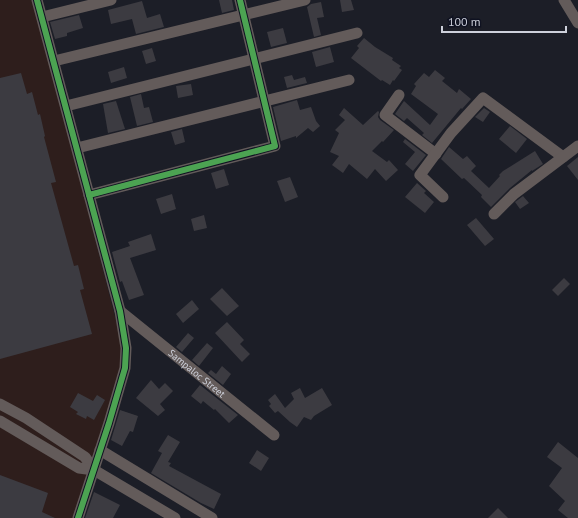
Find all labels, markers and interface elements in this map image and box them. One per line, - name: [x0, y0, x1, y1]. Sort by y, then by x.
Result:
- scale bar: [442, 8, 566, 34]
- text: 100 m: [448, 14, 481, 29]
- street label: Sampaloc Street: [166, 347, 228, 401]

